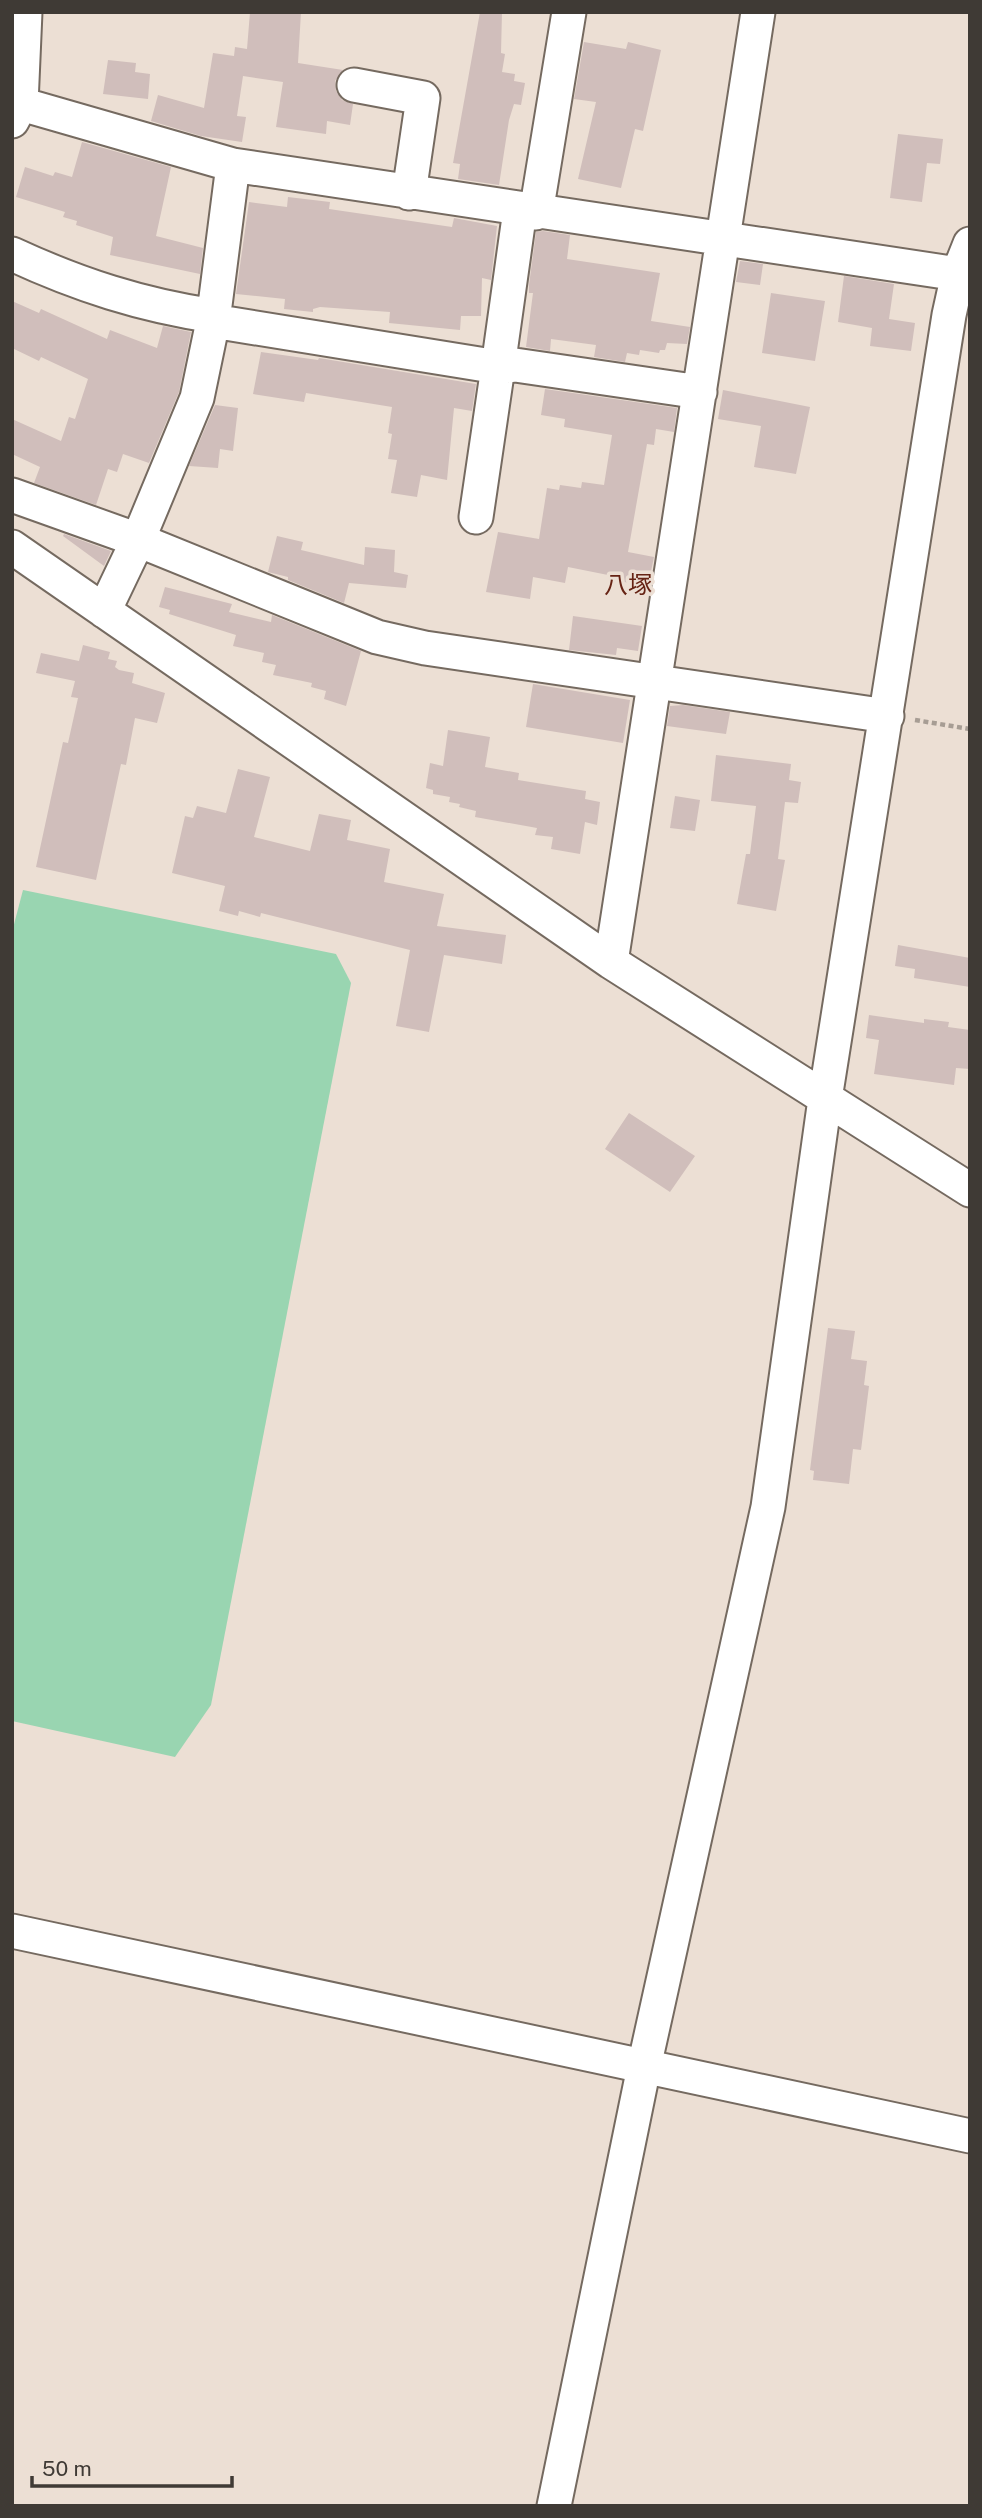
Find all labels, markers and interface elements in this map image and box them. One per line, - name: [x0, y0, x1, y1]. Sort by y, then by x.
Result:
- district label: 八塚: [604, 570, 652, 598]
- scale bar: [32, 2444, 231, 2488]
- text: 50 m: [42, 2456, 92, 2481]

